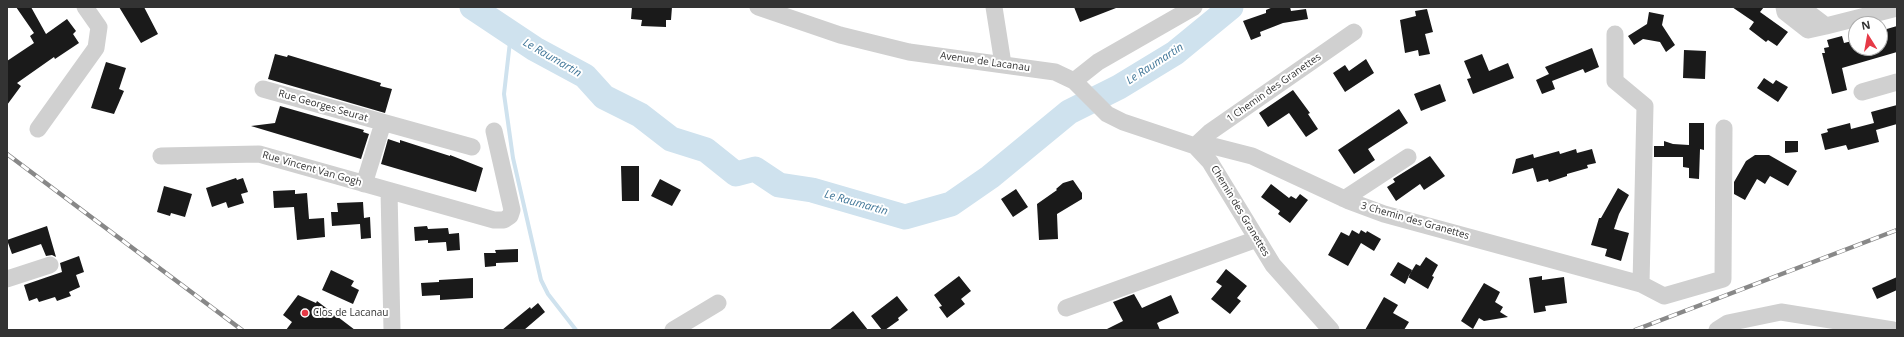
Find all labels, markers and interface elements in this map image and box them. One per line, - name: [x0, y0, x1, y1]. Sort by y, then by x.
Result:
- north arrow: [1848, 16, 1888, 56]
- text: N: [1860, 16, 1872, 33]
- water label: Le Raumartin: [520, 36, 584, 80]
- water label: Le Raumartin: [1124, 41, 1186, 87]
- street label: Avenue de Lacanau: [939, 50, 1031, 74]
- street label: 1 Chemin des Granettes: [1225, 51, 1323, 125]
- street label: Rue Georges Seurat: [277, 88, 369, 124]
- street label: Rue Vincent Van Gogh: [261, 149, 363, 189]
- street label: Chemin des Granettes: [1208, 163, 1272, 259]
- water label: Le Raumartin: [823, 188, 889, 218]
- street label: 3 Chemin des Granettes: [1359, 200, 1471, 242]
- place label: Clos de Lacanau: [313, 307, 388, 319]
- marker: Clos de Lacanau: [300, 308, 310, 318]

